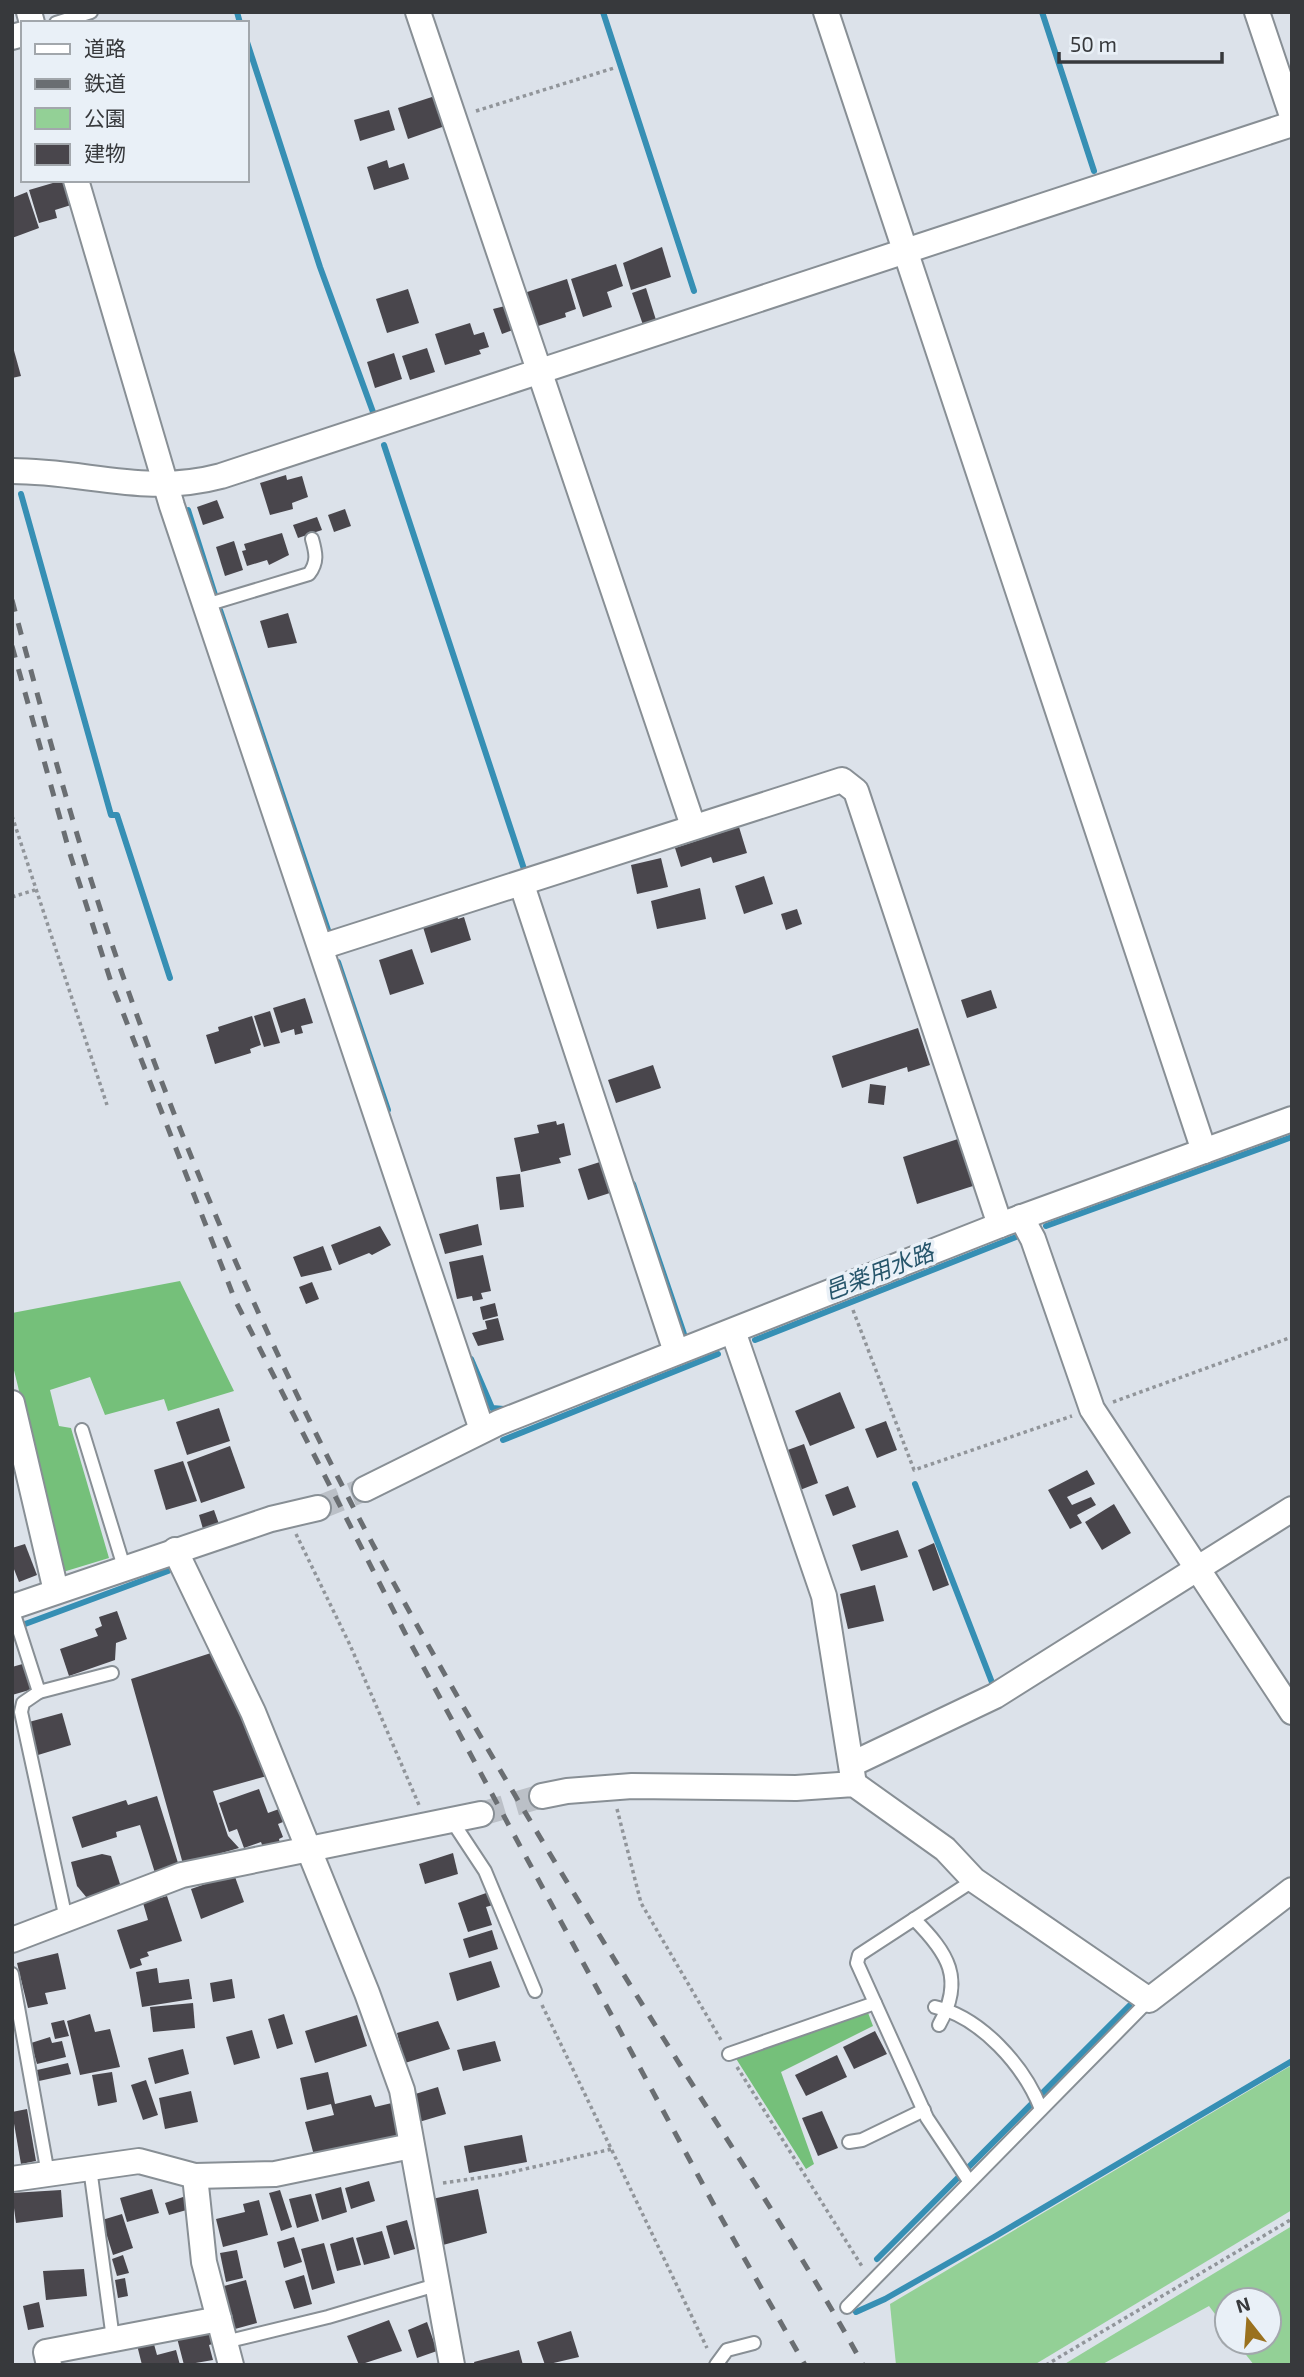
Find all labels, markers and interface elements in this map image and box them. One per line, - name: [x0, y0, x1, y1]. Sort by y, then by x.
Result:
- legend: [21, 21, 248, 182]
- scale bar: [1059, 21, 1222, 65]
- text: 50 m: [1070, 31, 1117, 56]
- text: 道路: [84, 35, 126, 60]
- text: 鉄道: [84, 70, 126, 95]
- text: 公園: [84, 105, 126, 130]
- text: 建物: [84, 140, 126, 165]
- water label: 邑楽用水路: [820, 1237, 939, 1305]
- north arrow: [1213, 2286, 1283, 2356]
- text: N: [1233, 2291, 1253, 2317]

